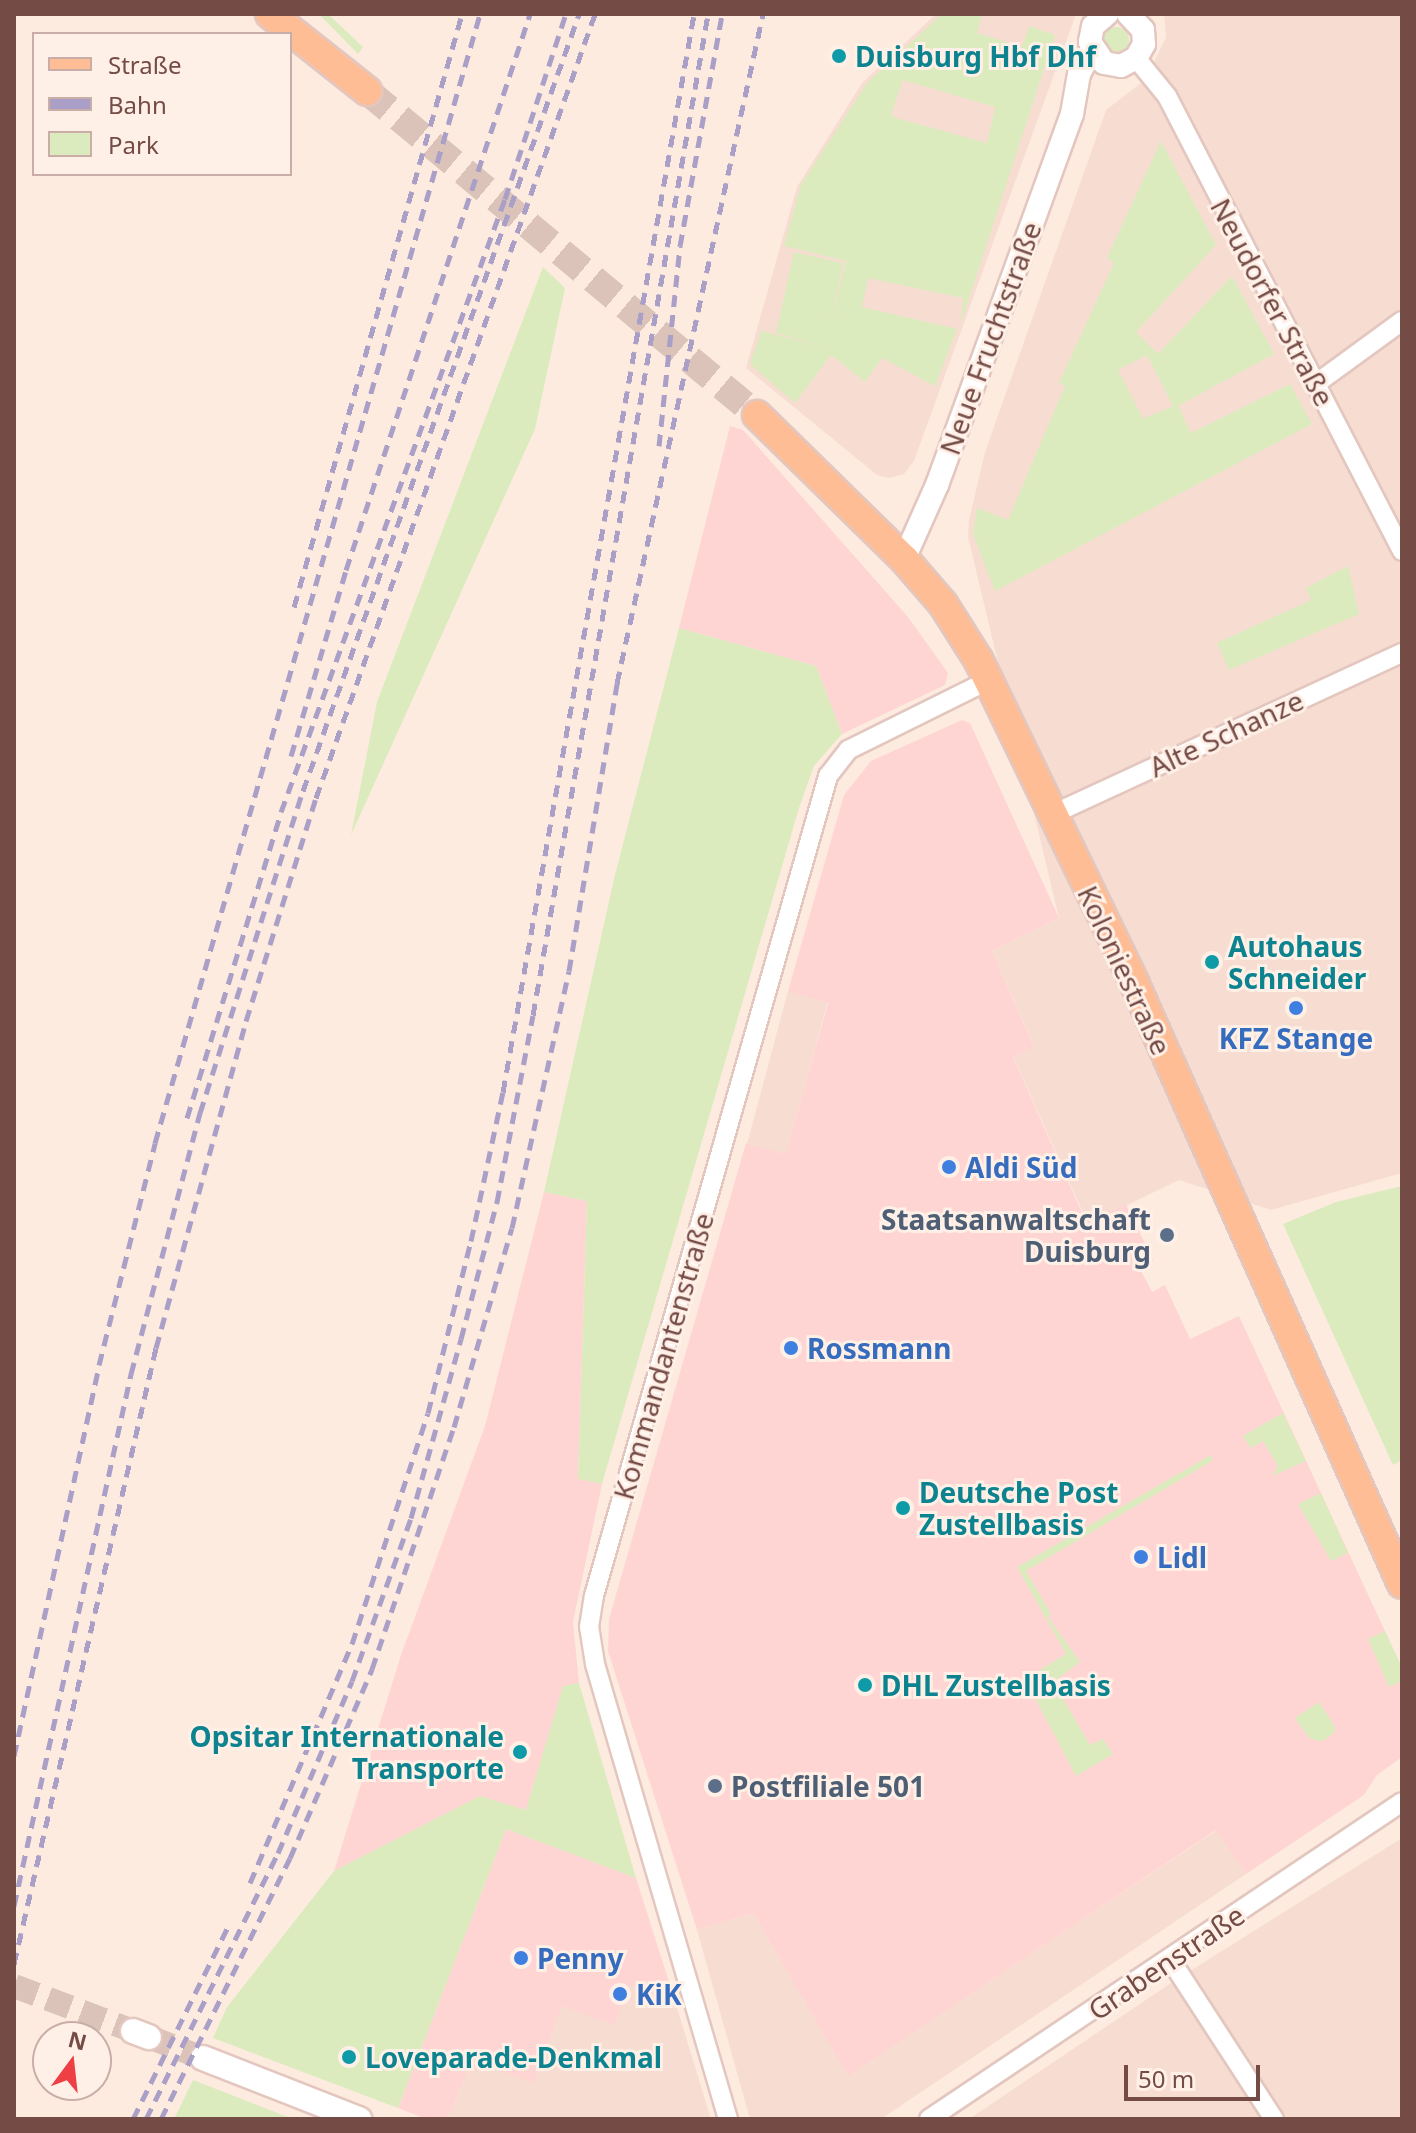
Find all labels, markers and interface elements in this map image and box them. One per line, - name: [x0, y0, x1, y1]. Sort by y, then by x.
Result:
- legend: [32, 32, 292, 176]
- place label: Duisburg Hbf Dhf: [855, 39, 1096, 73]
- marker: Duisburg Hbf Dhf: [830, 47, 848, 65]
- text: Straße: [108, 48, 181, 81]
- text: Bahn: [108, 88, 167, 121]
- text: Park: [108, 128, 159, 161]
- street label: Neudorfer Straße: [1204, 193, 1342, 411]
- street label: Neue Fruchtstraße: [932, 217, 1048, 459]
- street label: Alte Schanze: [1144, 683, 1308, 783]
- street label: Koloniestraße: [1071, 880, 1179, 1060]
- place label: Autohaus Schneider: [1228, 929, 1366, 995]
- marker: Autohaus Schneider: [1203, 953, 1221, 971]
- marker: KFZ Stange: [1287, 999, 1305, 1017]
- place label: KFZ Stange: [1219, 1021, 1373, 1055]
- place label: Aldi Süd: [965, 1150, 1077, 1184]
- marker: Aldi Süd: [940, 1158, 958, 1176]
- place label: Staatsanwaltschaft Duisburg: [881, 1202, 1151, 1268]
- street label: Kommandantenstraße: [606, 1209, 720, 1503]
- marker: Staatsanwaltschaft Duisburg: [1158, 1226, 1176, 1244]
- place label: Rossmann: [807, 1331, 951, 1365]
- marker: Rossmann: [782, 1339, 800, 1357]
- place label: Deutsche Post Zustellbasis: [919, 1475, 1118, 1541]
- marker: Deutsche Post Zustellbasis: [894, 1499, 912, 1517]
- place label: Lidl: [1157, 1540, 1207, 1574]
- marker: Lidl: [1132, 1548, 1150, 1566]
- place label: DHL Zustellbasis: [881, 1668, 1111, 1702]
- marker: DHL Zustellbasis: [856, 1676, 874, 1694]
- place label: Opsitar Internationale Transporte: [190, 1719, 504, 1785]
- marker: Opsitar Internationale Transporte: [511, 1743, 529, 1761]
- place label: Postfiliale 501: [731, 1769, 925, 1803]
- marker: Postfiliale 501: [706, 1777, 724, 1795]
- street label: Grabenstraße: [1082, 1897, 1250, 2027]
- place label: Penny: [537, 1941, 623, 1975]
- marker: Penny: [512, 1949, 530, 1967]
- place label: KiK: [636, 1977, 682, 2011]
- marker: KiK: [611, 1985, 629, 2003]
- north arrow: [32, 2021, 112, 2101]
- text: N: [65, 2023, 90, 2057]
- place label: Loveparade-Denkmal: [365, 2040, 662, 2074]
- marker: Loveparade-Denkmal: [340, 2048, 358, 2066]
- scale bar: [1128, 2049, 1264, 2099]
- text: 50 m: [1138, 2062, 1194, 2095]

